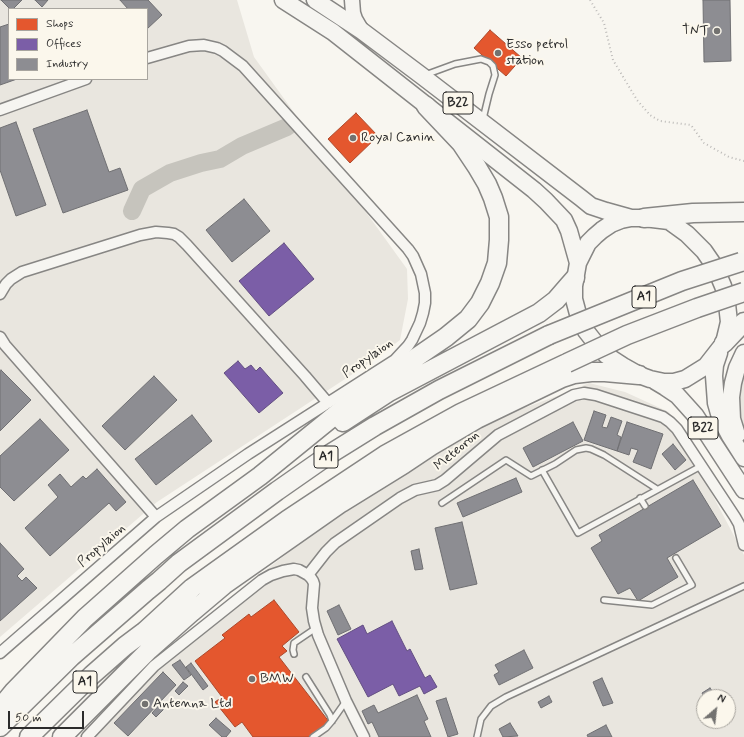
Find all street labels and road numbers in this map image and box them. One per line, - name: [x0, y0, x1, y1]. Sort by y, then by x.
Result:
- road number: B22: [443, 92, 473, 114]
- road number: A1: [632, 286, 656, 308]
- street label: Propylaion: [339, 335, 397, 383]
- road number: B22: [688, 417, 718, 439]
- street label: Meteoron: [431, 427, 483, 475]
- road number: A1: [314, 446, 338, 468]
- street label: Propylaion: [75, 521, 129, 571]
- road number: A1: [73, 671, 97, 693]

